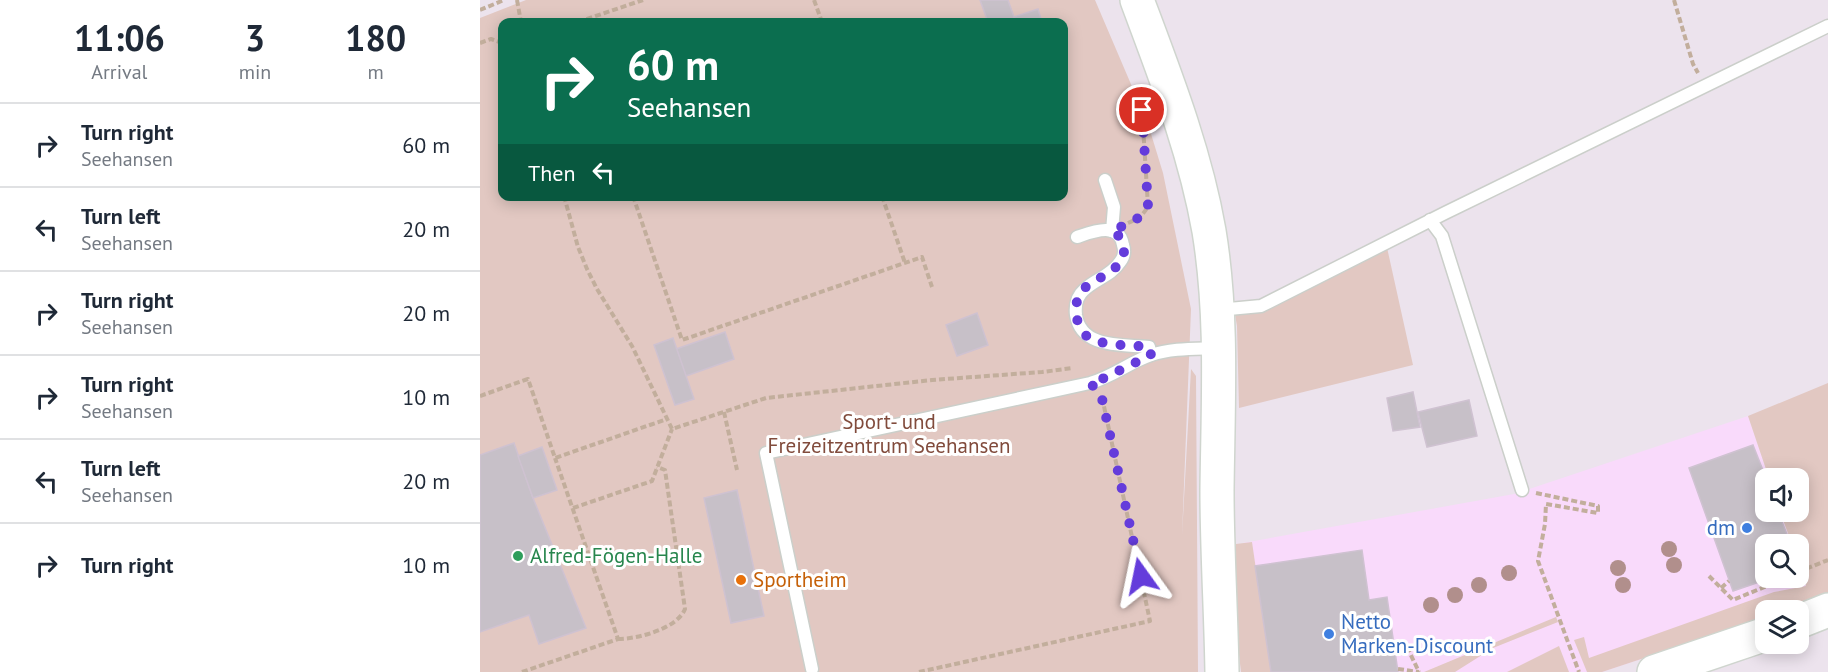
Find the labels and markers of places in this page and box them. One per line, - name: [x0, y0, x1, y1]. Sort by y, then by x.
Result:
- pin: [1116, 84, 1167, 135]
- place label: dm: [1707, 514, 1735, 541]
- marker: dm: [1740, 521, 1754, 535]
- place label: Alfred-Fögen-Halle: [530, 542, 702, 569]
- marker: Alfred-Fögen-Halle: [511, 549, 525, 563]
- place label: Sportheim: [753, 566, 847, 593]
- marker: Sportheim: [734, 573, 748, 587]
- place label: Netto Marken-Discount: [1341, 608, 1493, 659]
- marker: Netto Marken-Discount: [1322, 627, 1336, 641]

